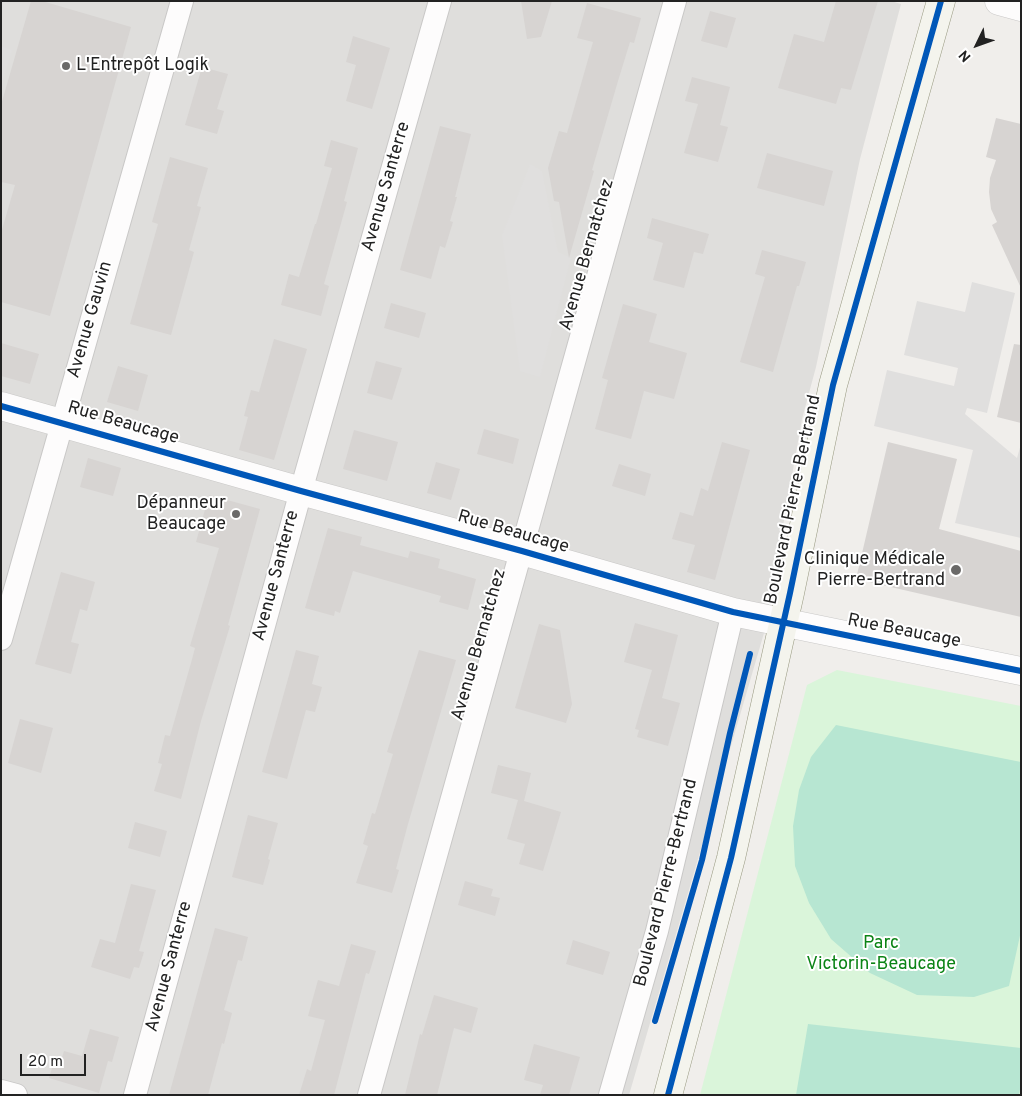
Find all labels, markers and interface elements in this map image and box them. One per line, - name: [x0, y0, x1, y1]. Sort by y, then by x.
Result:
- north arrow: [952, 20, 1002, 70]
- text: N: [956, 46, 975, 65]
- place label: L'Entrepôt Logik: [76, 55, 209, 77]
- marker: L'Entrepôt Logik: [60, 60, 72, 72]
- street label: Avenue Santerre: [358, 119, 416, 255]
- street label: Avenue Bernatchez: [556, 176, 620, 334]
- street label: Avenue Gauvin: [64, 259, 118, 381]
- street label: Boulevard Pierre-Bertrand: [761, 393, 827, 607]
- street label: Rue Beaucage: [65, 398, 181, 450]
- place label: Dépanneur Beaucage: [136, 493, 226, 536]
- street label: Rue Beaucage: [455, 507, 571, 559]
- marker: Dépanneur Beaucage: [230, 508, 242, 520]
- street label: Avenue Santerre: [249, 508, 305, 644]
- place label: Clinique Médicale Pierre-Bertrand: [804, 549, 945, 592]
- marker: Clinique Médicale Pierre-Bertrand: [949, 563, 963, 577]
- street label: Avenue Bernatchez: [448, 566, 512, 724]
- street label: Rue Beaucage: [845, 610, 963, 654]
- street label: Boulevard Pierre-Bertrand: [631, 777, 703, 989]
- street label: Avenue Santerre: [142, 899, 198, 1035]
- park label: Parc Victorin-Beaucage: [806, 933, 956, 976]
- scale bar: [22, 1044, 89, 1076]
- text: 20 m: [28, 1053, 63, 1072]

